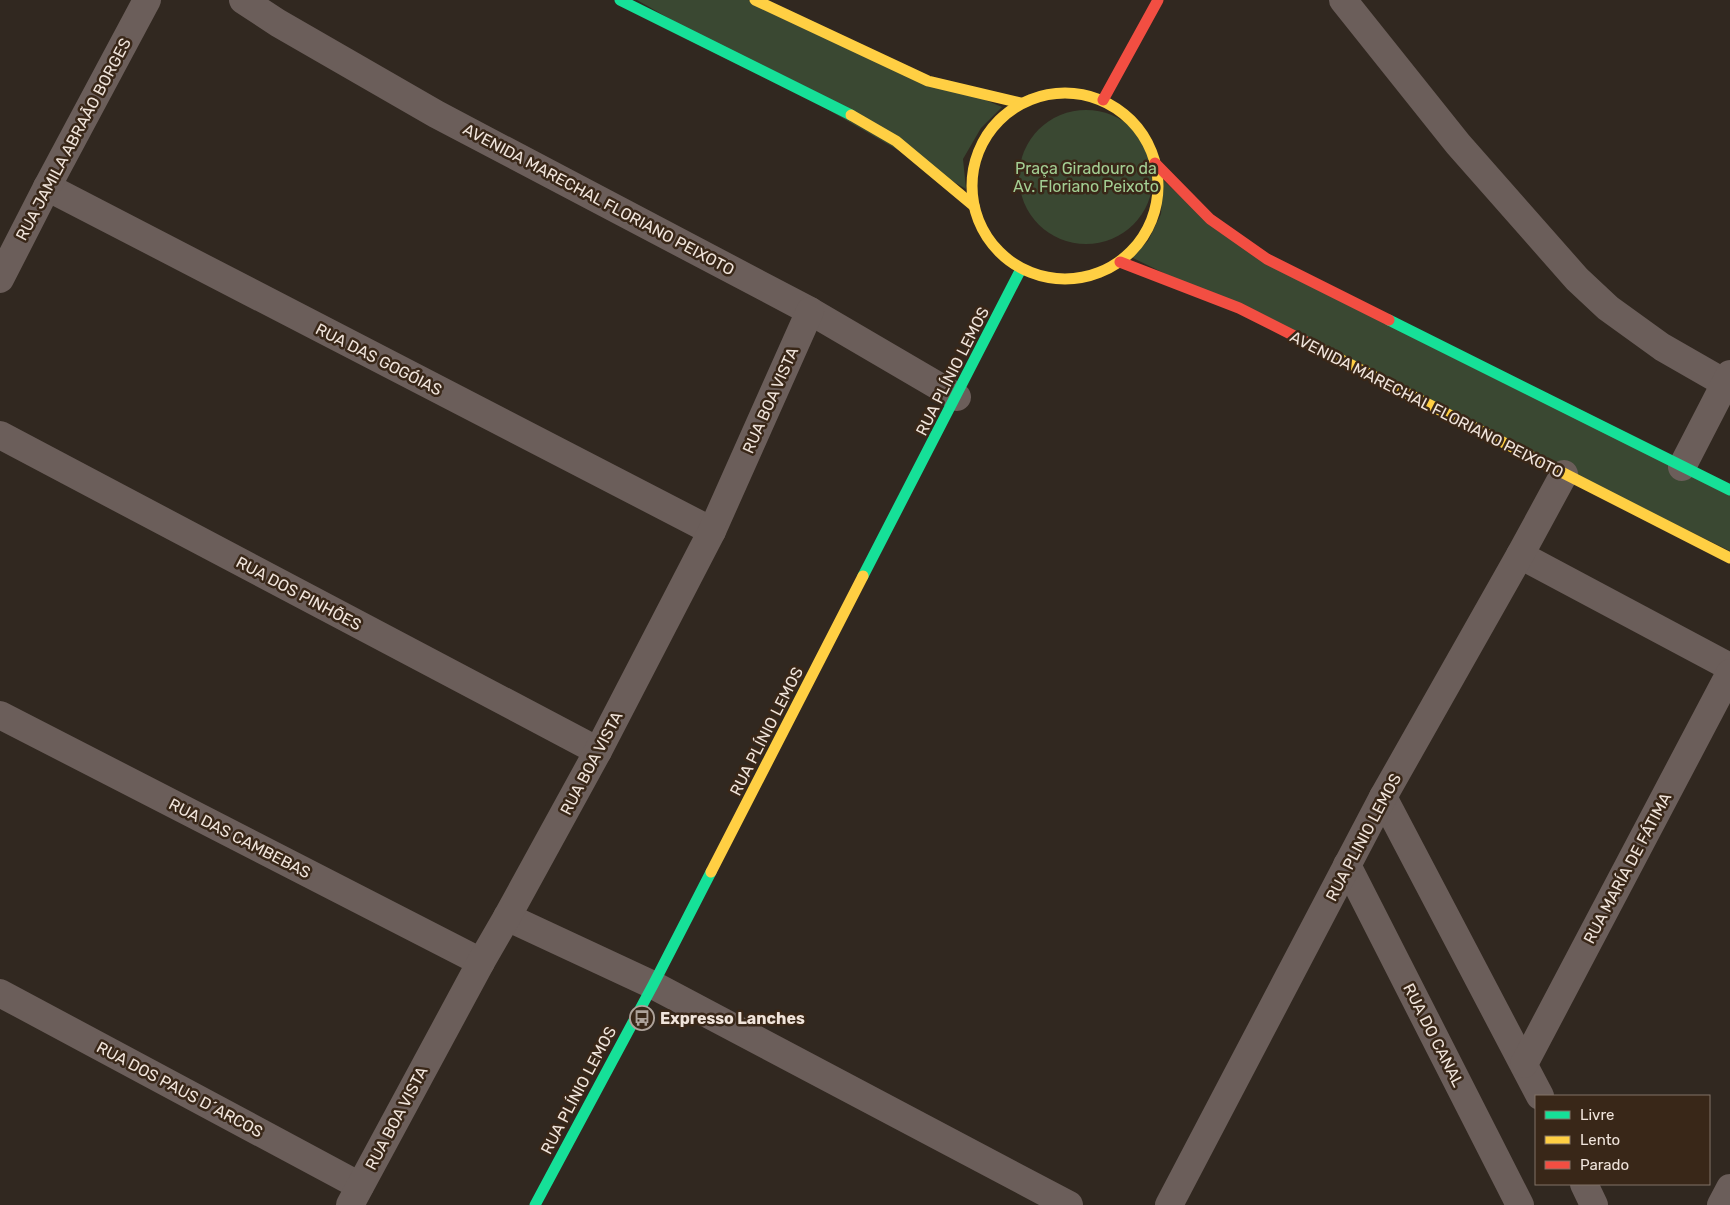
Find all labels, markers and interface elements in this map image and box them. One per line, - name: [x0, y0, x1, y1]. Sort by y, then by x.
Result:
- street label: RUA JAMILA ABRAÃO BORGES: [12, 35, 135, 244]
- street label: AVENIDA MARECHAL FLORIANO PEIXOTO: [460, 120, 738, 279]
- park label: Praça Giradouro da Av. Floriano Peixoto: [1013, 159, 1159, 196]
- street label: RUA PLÍNIO LEMOS: [912, 304, 993, 439]
- street label: RUA DAS GOGÓIAS: [312, 318, 446, 400]
- street label: AVENIDA MARECHAL FLORIANO PEIXOTO: [1287, 327, 1567, 482]
- street label: RUA BOA VISTA: [739, 344, 802, 456]
- street label: RUA DOS PINHÕES: [233, 552, 365, 635]
- street label: RUA PLÍNIO LEMOS: [726, 664, 807, 799]
- street label: RUA BOA VISTA: [556, 708, 627, 818]
- street label: RUA PLINIO LEMOS: [1322, 770, 1405, 904]
- street label: RUA MARÍA DE FÁTIMA: [1580, 789, 1675, 947]
- street label: RUA DAS CAMBEBAS: [166, 794, 314, 882]
- street label: RUA DO CANAL: [1399, 980, 1468, 1090]
- bus stop icon: Expresso Lanches: [629, 1005, 655, 1031]
- place label: Expresso Lanches: [660, 1009, 805, 1028]
- street label: RUA PLÍNIO LEMOS: [537, 1023, 620, 1157]
- street label: RUA DOS PAUS D´ARCOS: [93, 1037, 266, 1141]
- street label: RUA BOA VISTA: [361, 1063, 432, 1173]
- legend: [1535, 1095, 1710, 1185]
- text: Livre: [1580, 1106, 1614, 1124]
- text: Lento: [1580, 1131, 1620, 1149]
- text: Parado: [1580, 1156, 1629, 1174]

